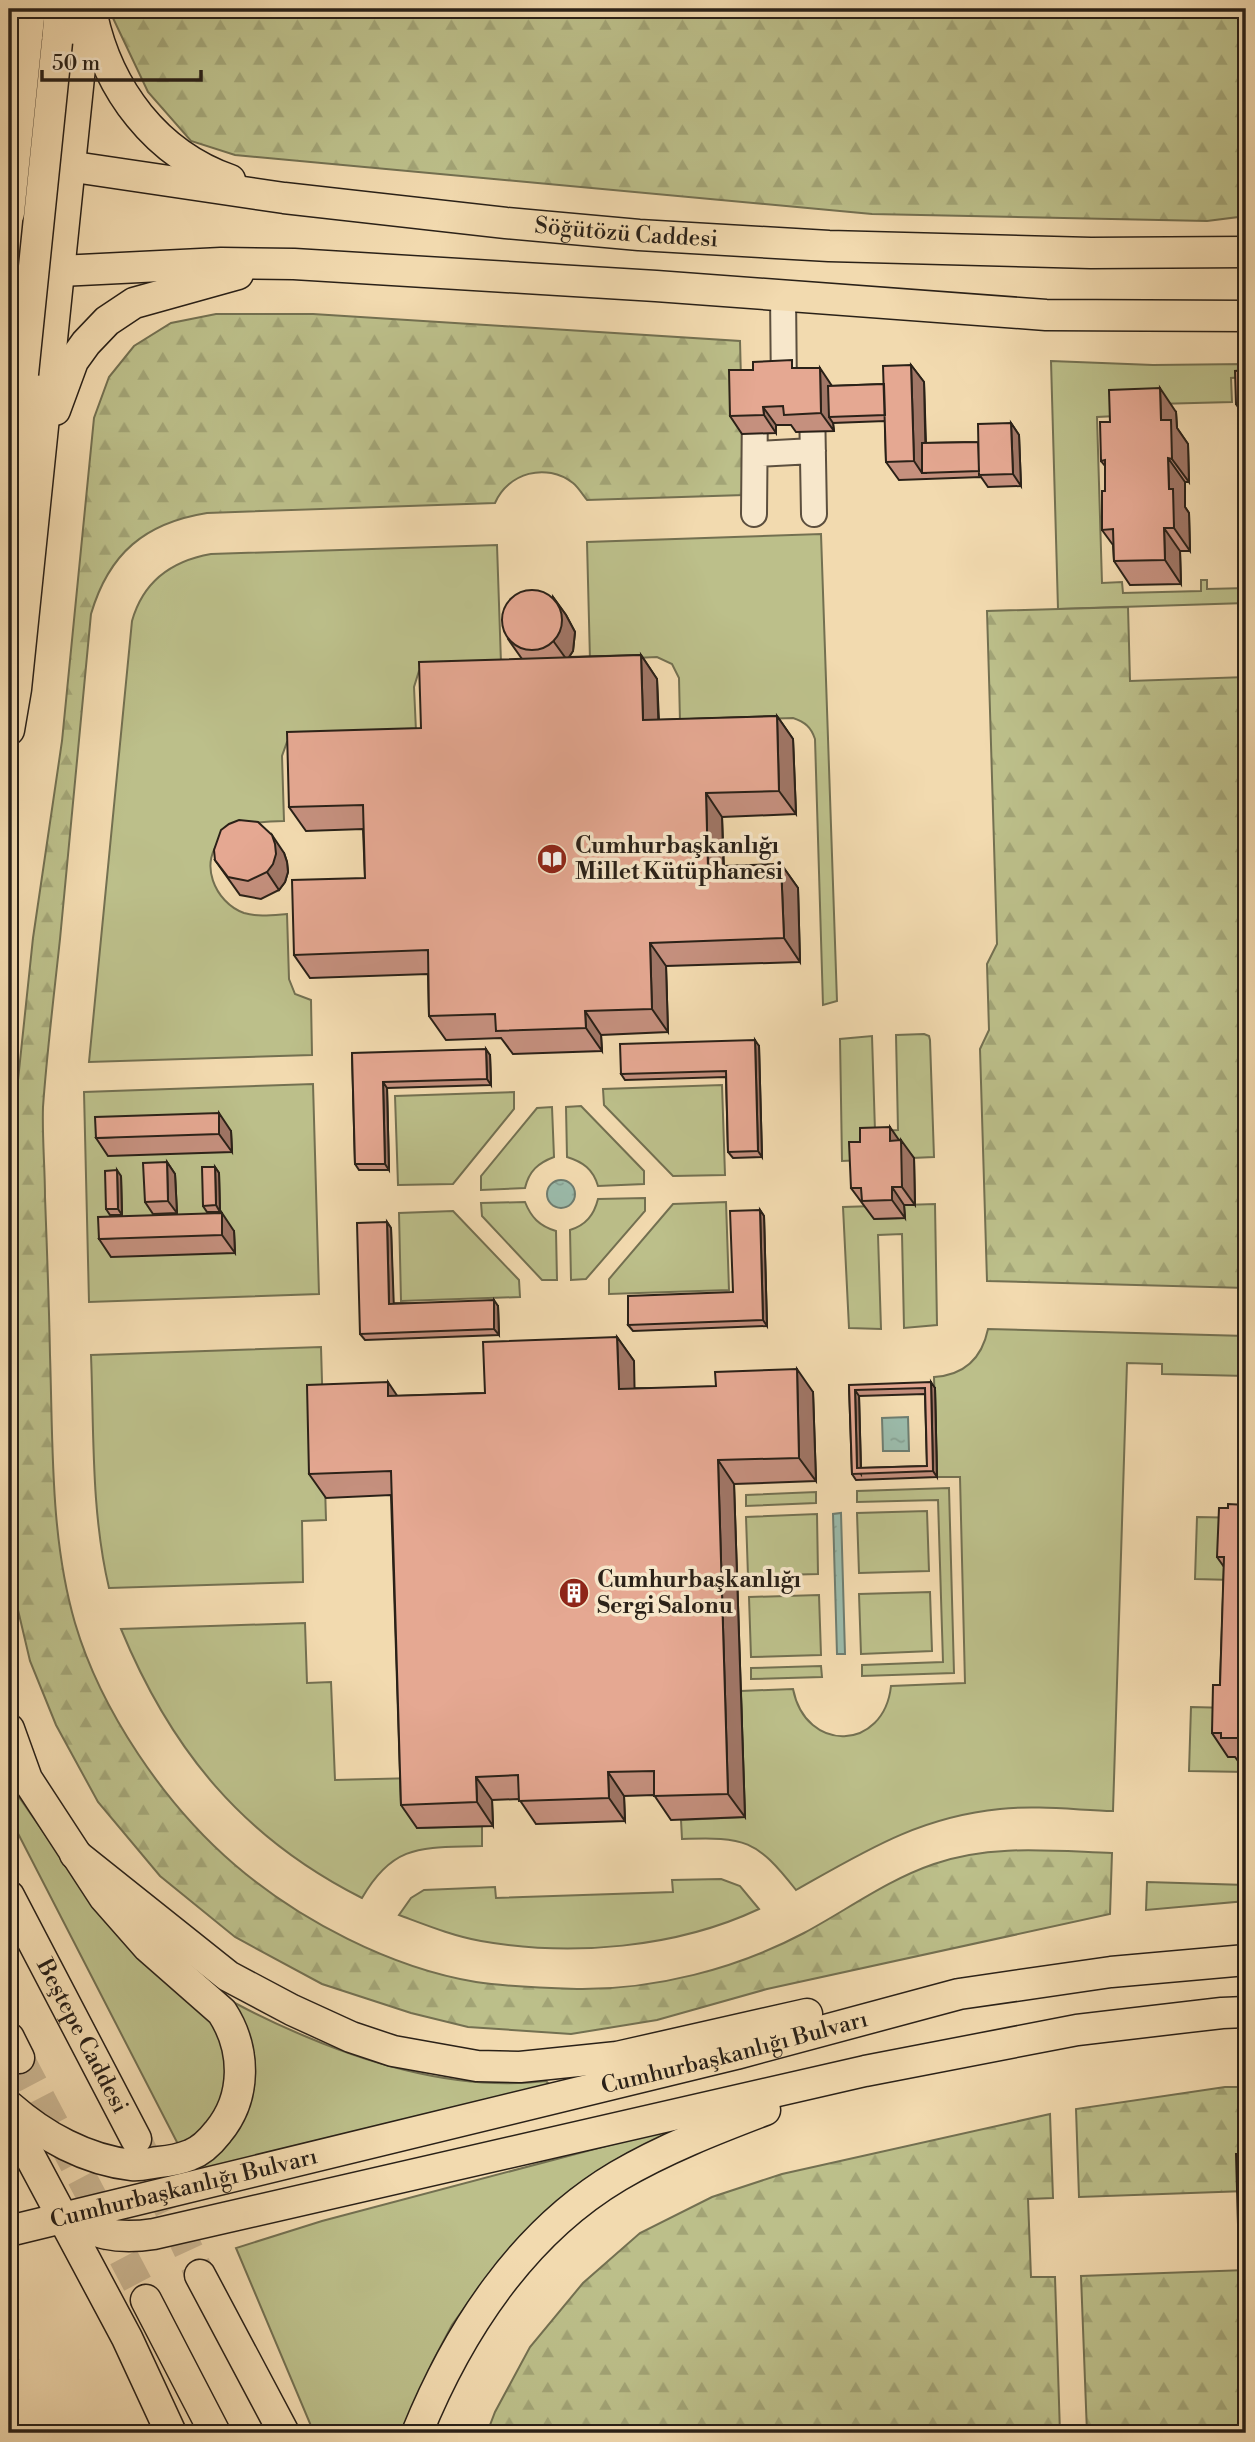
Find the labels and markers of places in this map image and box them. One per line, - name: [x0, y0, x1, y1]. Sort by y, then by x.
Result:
- place label: Cumhurbaşkanlığı Millet Kütüphanesi: [575, 832, 783, 886]
- library icon: Cumhurbaşkanlığı Millet Kütüphanesi: [535, 842, 569, 876]
- place label: Cumhurbaşkanlığı Sergi Salonu: [597, 1566, 801, 1620]
- building icon: Cumhurbaşkanlığı Sergi Salonu: [557, 1576, 591, 1610]

